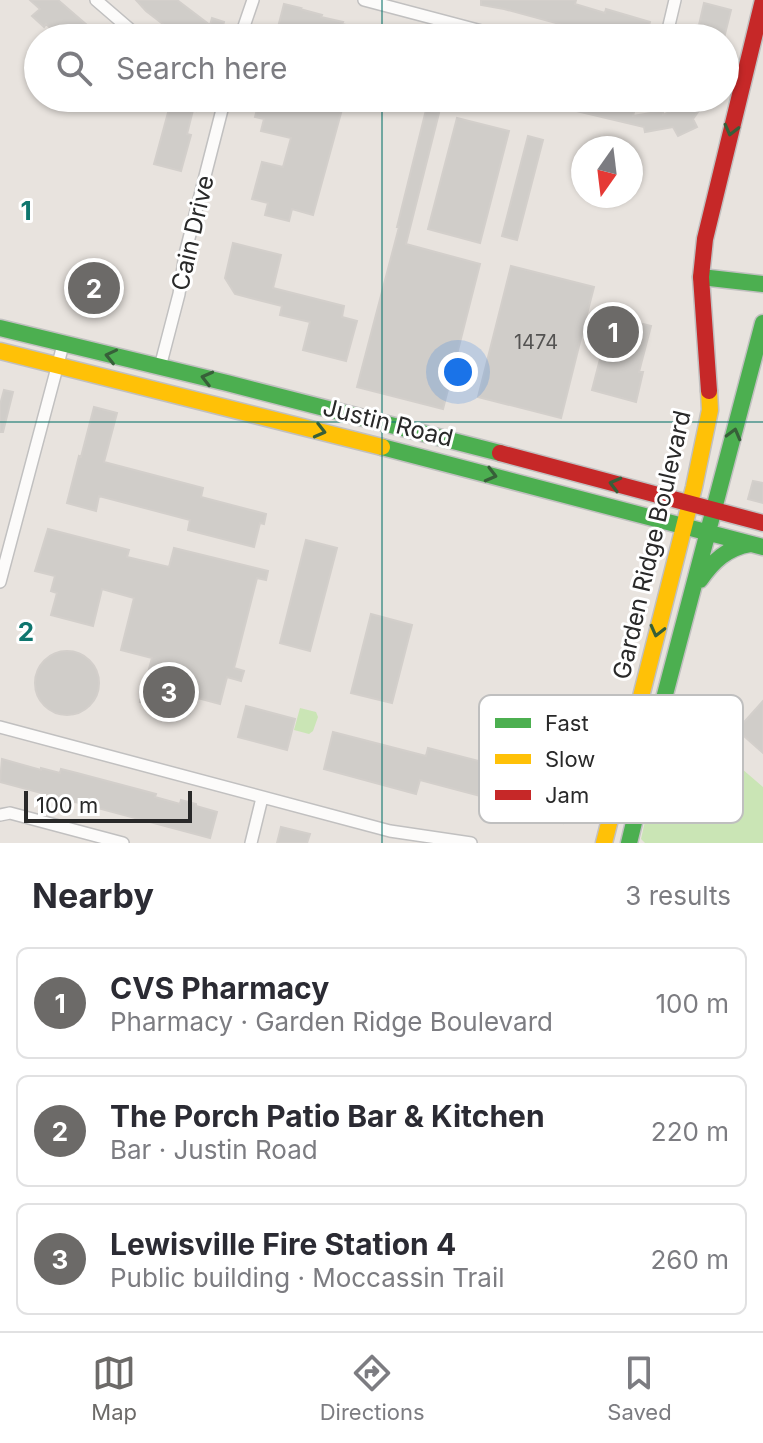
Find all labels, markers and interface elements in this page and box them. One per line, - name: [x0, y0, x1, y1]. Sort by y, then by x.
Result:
- search box: [24, 24, 739, 112]
- icon: search: [52, 46, 96, 90]
- text: Search here: [116, 50, 288, 86]
- one-way arrow: [723, 123, 740, 136]
- north arrow: [571, 136, 643, 208]
- street label: Cain Drive: [165, 172, 220, 293]
- text: 1: [20, 195, 32, 226]
- pin: 2: [68, 258, 120, 318]
- pin: 1: [587, 302, 639, 362]
- house number: 1474: [514, 330, 558, 354]
- one-way arrow: [105, 348, 119, 365]
- your location: [438, 352, 478, 392]
- one-way arrow: [201, 370, 214, 387]
- street label: Justin Road: [320, 392, 456, 453]
- street label: Garden Ridge Boulevard: [606, 408, 697, 682]
- one-way arrow: [313, 422, 327, 439]
- one-way arrow: [725, 428, 742, 442]
- one-way arrow: [484, 465, 498, 482]
- one-way arrow: [608, 476, 622, 493]
- text: 2: [18, 616, 34, 647]
- one-way arrow: [650, 624, 667, 638]
- pin: 3: [143, 662, 195, 722]
- legend: [479, 695, 743, 823]
- text: Fast: [545, 710, 589, 736]
- text: Slow: [545, 746, 595, 772]
- text: Jam: [545, 782, 589, 808]
- scale bar: [24, 787, 192, 823]
- text: 100 m: [36, 792, 98, 818]
- text: Nearby: [32, 875, 154, 916]
- text: 3 results: [625, 880, 731, 911]
- text: CVS Pharmacy: [110, 970, 329, 1006]
- text: 1: [54, 988, 66, 1019]
- text: 100 m: [656, 988, 729, 1019]
- text: Pharmacy · Garden Ridge Boulevard: [110, 1006, 553, 1037]
- text: The Porch Patio Bar & Kitchen: [110, 1098, 545, 1134]
- text: 2: [52, 1116, 68, 1147]
- text: 220 m: [651, 1116, 729, 1147]
- text: Bar · Justin Road: [110, 1134, 318, 1165]
- text: Lewisville Fire Station 4: [110, 1226, 456, 1262]
- text: 3: [52, 1244, 68, 1275]
- text: 260 m: [651, 1244, 729, 1275]
- text: Public building · Moccassin Trail: [110, 1262, 505, 1293]
- tab: Map: [91, 1351, 137, 1425]
- tab: Directions: [320, 1351, 425, 1425]
- tab: Saved: [607, 1351, 672, 1425]

